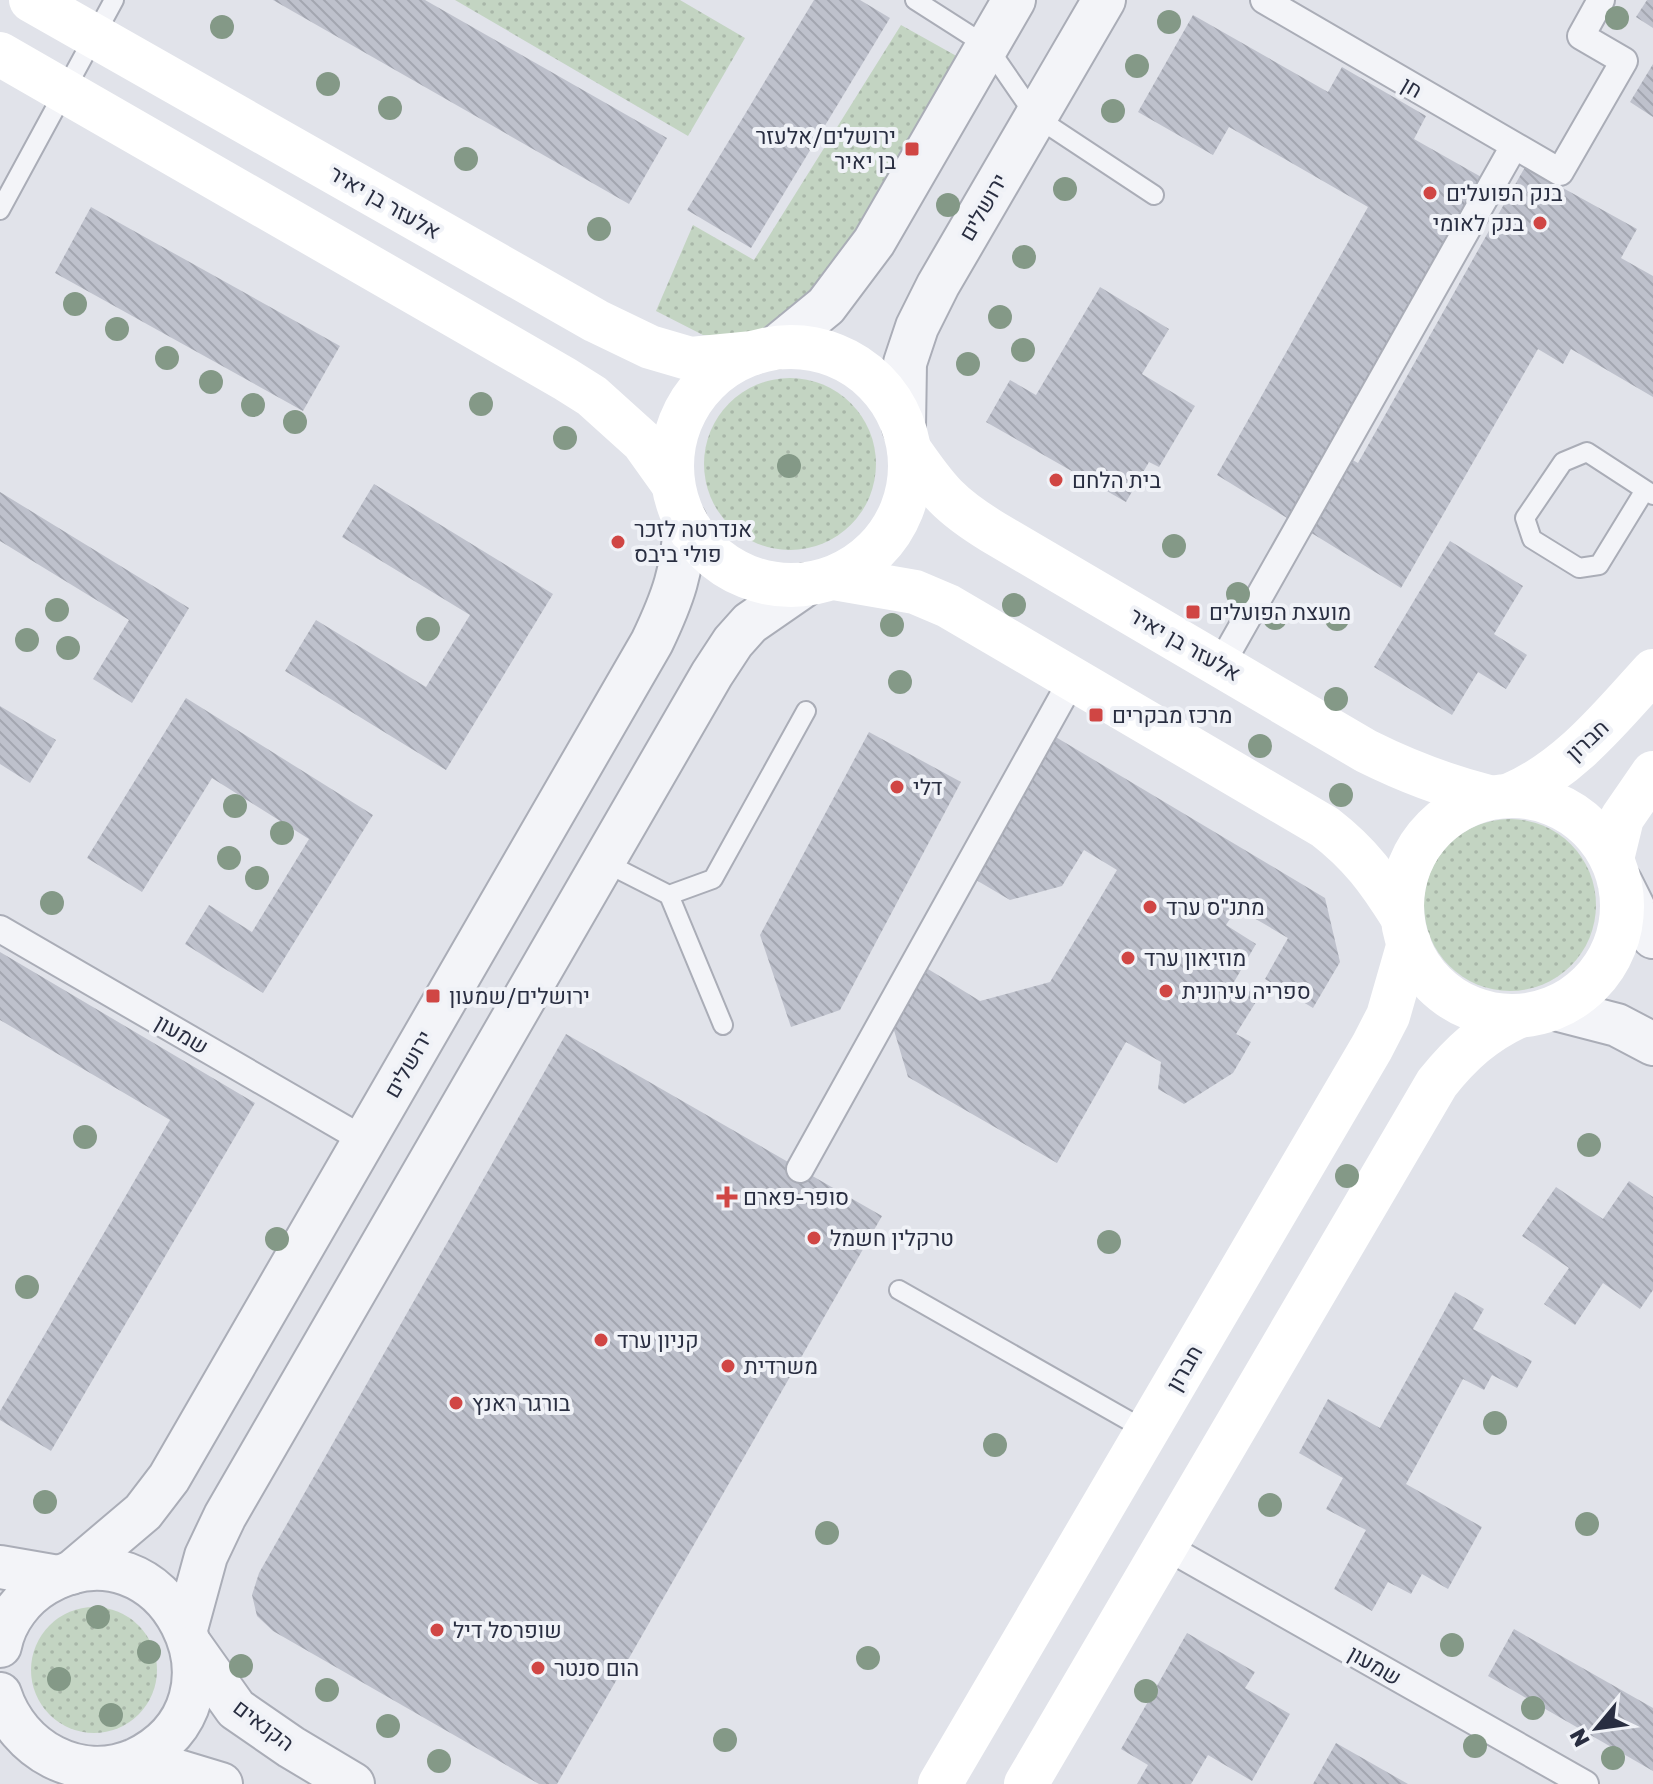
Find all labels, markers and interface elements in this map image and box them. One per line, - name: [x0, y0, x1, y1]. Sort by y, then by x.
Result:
- street label: חן: [1397, 70, 1428, 103]
- place label: ירושלים/אלעזר בן יאיר: [755, 122, 896, 174]
- marker: ירושלים/אלעזר בן יאיר: [903, 140, 921, 158]
- street label: אלעזר בן יאיר: [325, 159, 446, 244]
- street label: ירושלים: [953, 168, 1013, 245]
- place label: בנק הפועלים: [1446, 179, 1563, 206]
- marker: בנק הפועלים: [1421, 184, 1439, 202]
- place label: בנק לאומי: [1433, 209, 1524, 236]
- marker: בנק לאומי: [1531, 214, 1549, 232]
- place label: בית הלחם: [1072, 466, 1161, 493]
- marker: בית הלחם: [1047, 471, 1065, 489]
- place label: אנדרטה לזכר פולי ביבס: [634, 515, 752, 567]
- marker: אנדרטה לזכר פולי ביבס: [609, 533, 627, 551]
- place label: מועצת הפועלים: [1209, 598, 1351, 625]
- street label: אלעזר בן יאיר: [1125, 601, 1246, 686]
- marker: מועצת הפועלים: [1184, 603, 1202, 621]
- place label: מרכז מבקרים: [1112, 701, 1233, 728]
- marker: מרכז מבקרים: [1087, 706, 1105, 724]
- street label: חברון: [1560, 713, 1614, 766]
- place label: דלי: [913, 773, 942, 800]
- marker: דלי: [888, 778, 906, 796]
- place label: מתנ"ס ערד: [1166, 893, 1265, 920]
- marker: מתנ"ס ערד: [1141, 898, 1159, 916]
- place label: מוזיאון ערד: [1144, 944, 1246, 971]
- marker: מוזיאון ערד: [1119, 949, 1137, 967]
- place label: ספריה עירונית: [1182, 977, 1311, 1004]
- place label: ירושלים/שמעון: [449, 982, 590, 1009]
- marker: ספריה עירונית: [1157, 982, 1175, 1000]
- marker: ירושלים/שמעון: [424, 987, 442, 1005]
- street label: שמעון: [151, 1008, 214, 1060]
- street label: ירושלים: [378, 1025, 438, 1102]
- place label: סופר-פארם: [743, 1183, 849, 1210]
- marker: סופר-פארם: [718, 1188, 736, 1206]
- place label: טרקלין חשמל: [830, 1224, 954, 1251]
- marker: טרקלין חשמל: [805, 1229, 823, 1247]
- place label: קניון ערד: [617, 1326, 699, 1353]
- marker: קניון ערד: [592, 1331, 610, 1349]
- street label: חברון: [1160, 1340, 1207, 1396]
- place label: משרדית: [744, 1352, 818, 1379]
- marker: משרדית: [719, 1357, 737, 1375]
- place label: בורגר ראנץ: [472, 1389, 571, 1416]
- marker: בורגר ראנץ: [447, 1394, 465, 1412]
- place label: שופרסל דיל: [453, 1616, 562, 1643]
- marker: שופרסל דיל: [428, 1621, 446, 1639]
- street label: שמעון: [1344, 1639, 1407, 1691]
- place label: הום סנטר: [554, 1654, 639, 1681]
- marker: הום סנטר: [529, 1659, 547, 1677]
- north arrow: [1557, 1688, 1637, 1768]
- street label: הקנאים: [228, 1693, 300, 1756]
- text: N: [1563, 1724, 1595, 1752]

